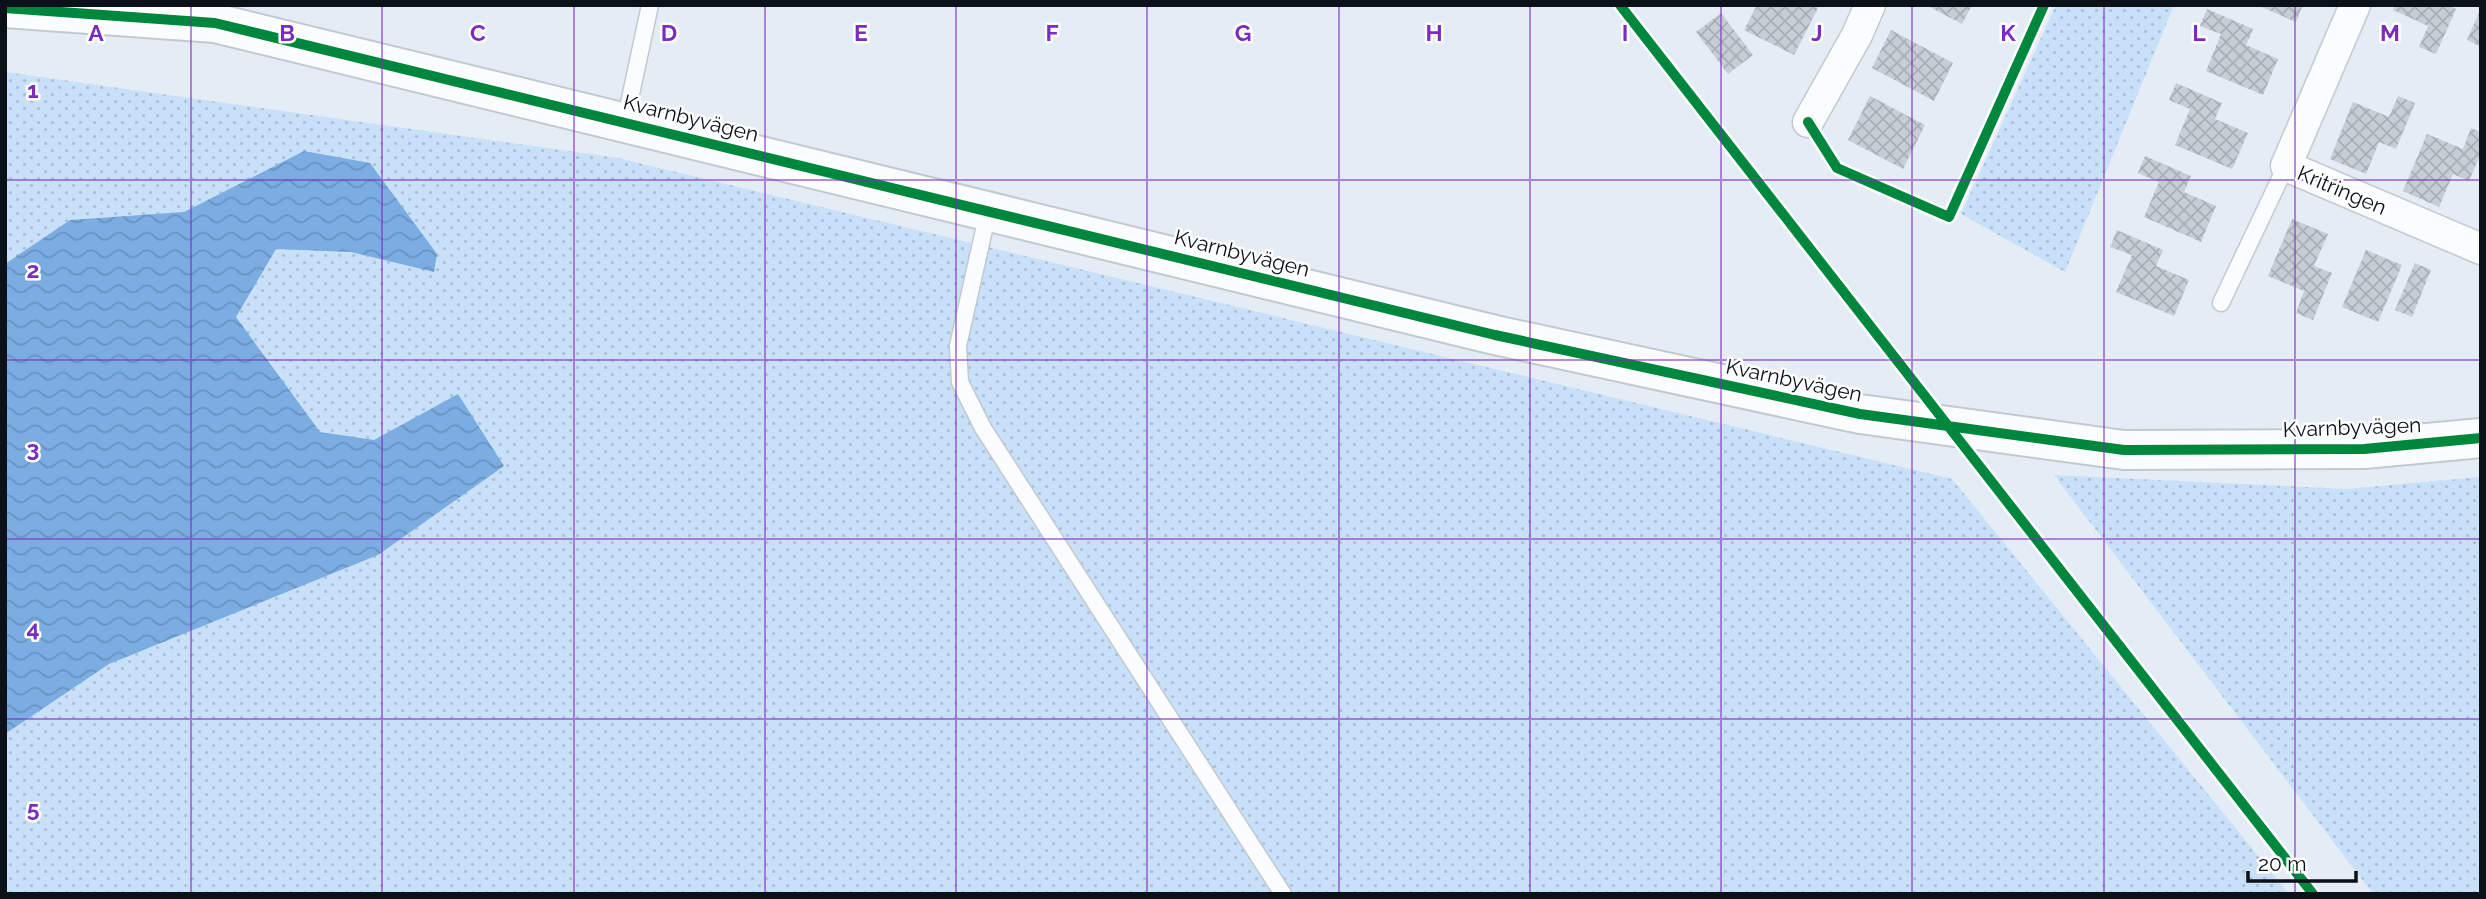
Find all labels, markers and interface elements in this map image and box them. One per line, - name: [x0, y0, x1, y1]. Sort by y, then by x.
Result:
- text: A: [88, 19, 104, 46]
- text: B: [279, 19, 295, 46]
- text: C: [470, 19, 486, 46]
- text: D: [661, 19, 677, 46]
- text: E: [854, 19, 868, 46]
- text: F: [1045, 19, 1059, 46]
- text: G: [1235, 19, 1251, 46]
- text: H: [1425, 19, 1443, 46]
- text: I: [1622, 19, 1628, 46]
- text: J: [1811, 19, 1823, 46]
- text: K: [2000, 19, 2016, 46]
- text: L: [2192, 19, 2206, 46]
- text: M: [2380, 19, 2400, 46]
- text: 1: [27, 76, 39, 103]
- street label: Kvarnbyvägen: [621, 89, 761, 147]
- street label: Kritringen: [2294, 160, 2390, 220]
- street label: Kvarnbyvägen: [1172, 224, 1312, 282]
- text: 2: [27, 256, 39, 283]
- street label: Kvarnbyvägen: [1724, 353, 1864, 407]
- street label: Kvarnbyvägen: [2282, 412, 2422, 442]
- text: 3: [27, 435, 39, 462]
- text: 4: [26, 615, 40, 642]
- text: 5: [27, 795, 40, 822]
- scale bar: [2248, 839, 2356, 883]
- text: 20 m: [2258, 851, 2306, 876]

